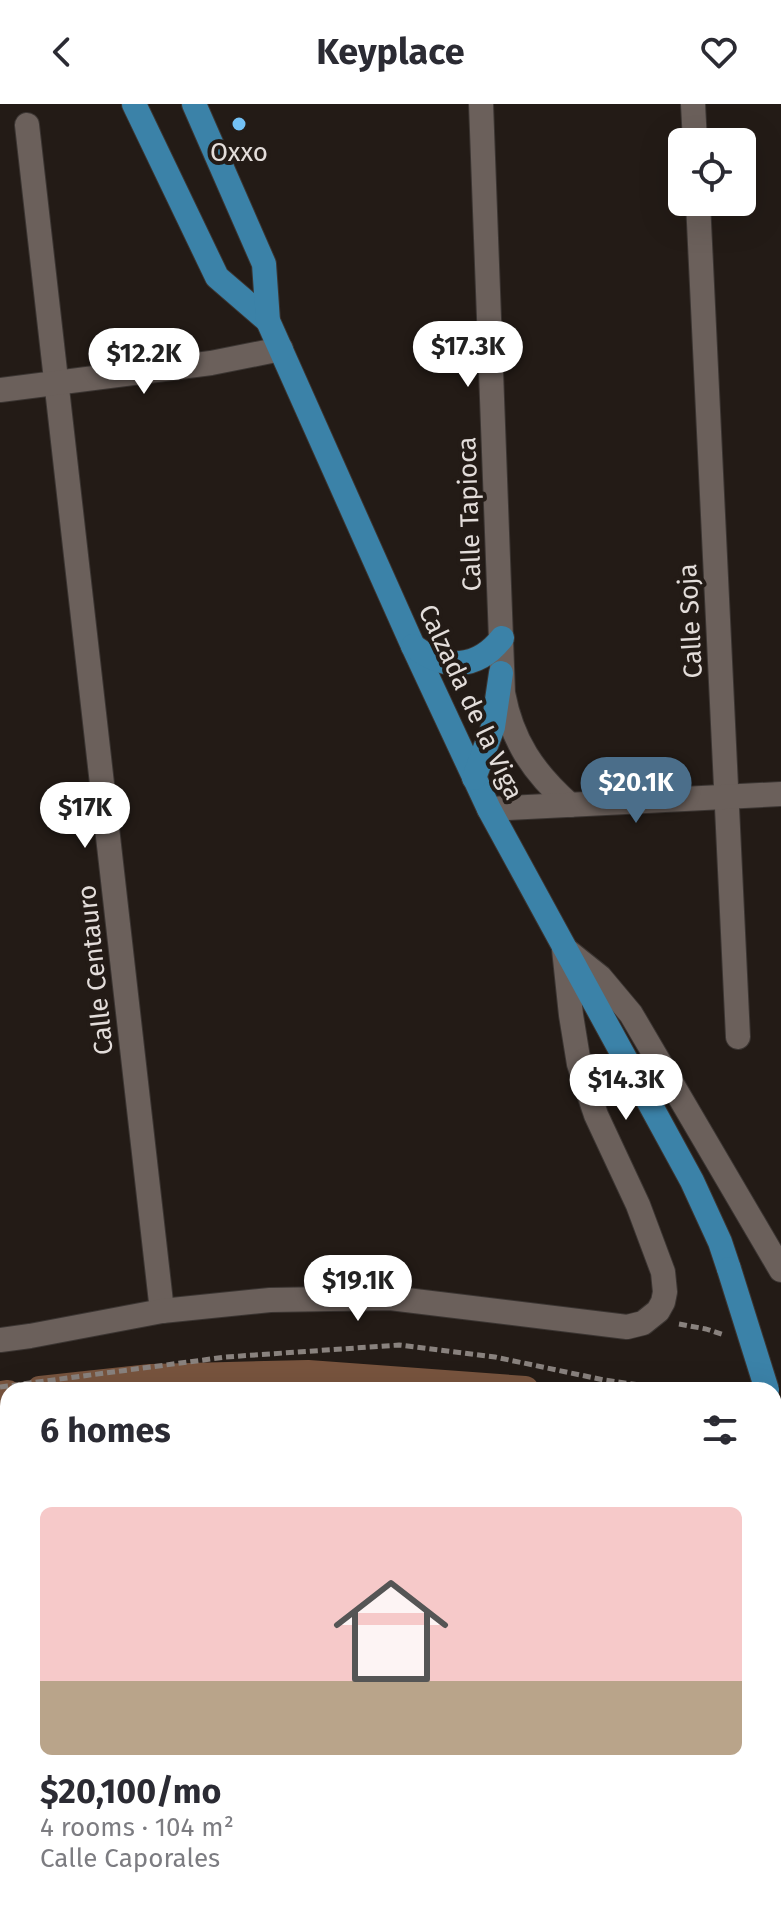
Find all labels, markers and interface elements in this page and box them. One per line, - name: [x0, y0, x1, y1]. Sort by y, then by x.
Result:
- icon: back: [40, 30, 84, 74]
- text: Keyplace: [316, 30, 465, 74]
- icon: heart: [697, 30, 741, 74]
- marker: Oxxo: [230, 115, 248, 133]
- map controls: [668, 128, 756, 216]
- button: locate: [668, 128, 756, 216]
- place label: Oxxo: [210, 137, 268, 168]
- pin: $17.3K: [403, 321, 533, 389]
- pin: $12.2K: [79, 328, 209, 396]
- text: $17.3K: [431, 331, 505, 362]
- text: $12.2K: [107, 338, 181, 369]
- street label: Calle Tapioca: [451, 436, 488, 592]
- street label: Calle Soja: [672, 563, 709, 679]
- street label: Calzada de la Viga: [412, 600, 529, 805]
- pin: $20.1K: [571, 757, 701, 825]
- text: $20.1K: [599, 767, 673, 798]
- pin: $17K: [38, 782, 132, 850]
- text: $17K: [58, 792, 112, 823]
- street label: Calle Centauro: [71, 883, 120, 1056]
- pin: $14.3K: [561, 1054, 691, 1122]
- text: $14.3K: [588, 1064, 664, 1095]
- pin: $19.1K: [293, 1255, 423, 1323]
- text: $19.1K: [322, 1265, 394, 1296]
- icon: filters: [698, 1408, 742, 1452]
- text: 6 homes: [40, 1410, 171, 1451]
- icon: home: [319, 1559, 463, 1703]
- text: $20,100/mo: [40, 1771, 221, 1812]
- text: 4 rooms · 104 m²: [40, 1812, 234, 1843]
- text: Calle Caporales: [40, 1843, 220, 1874]

